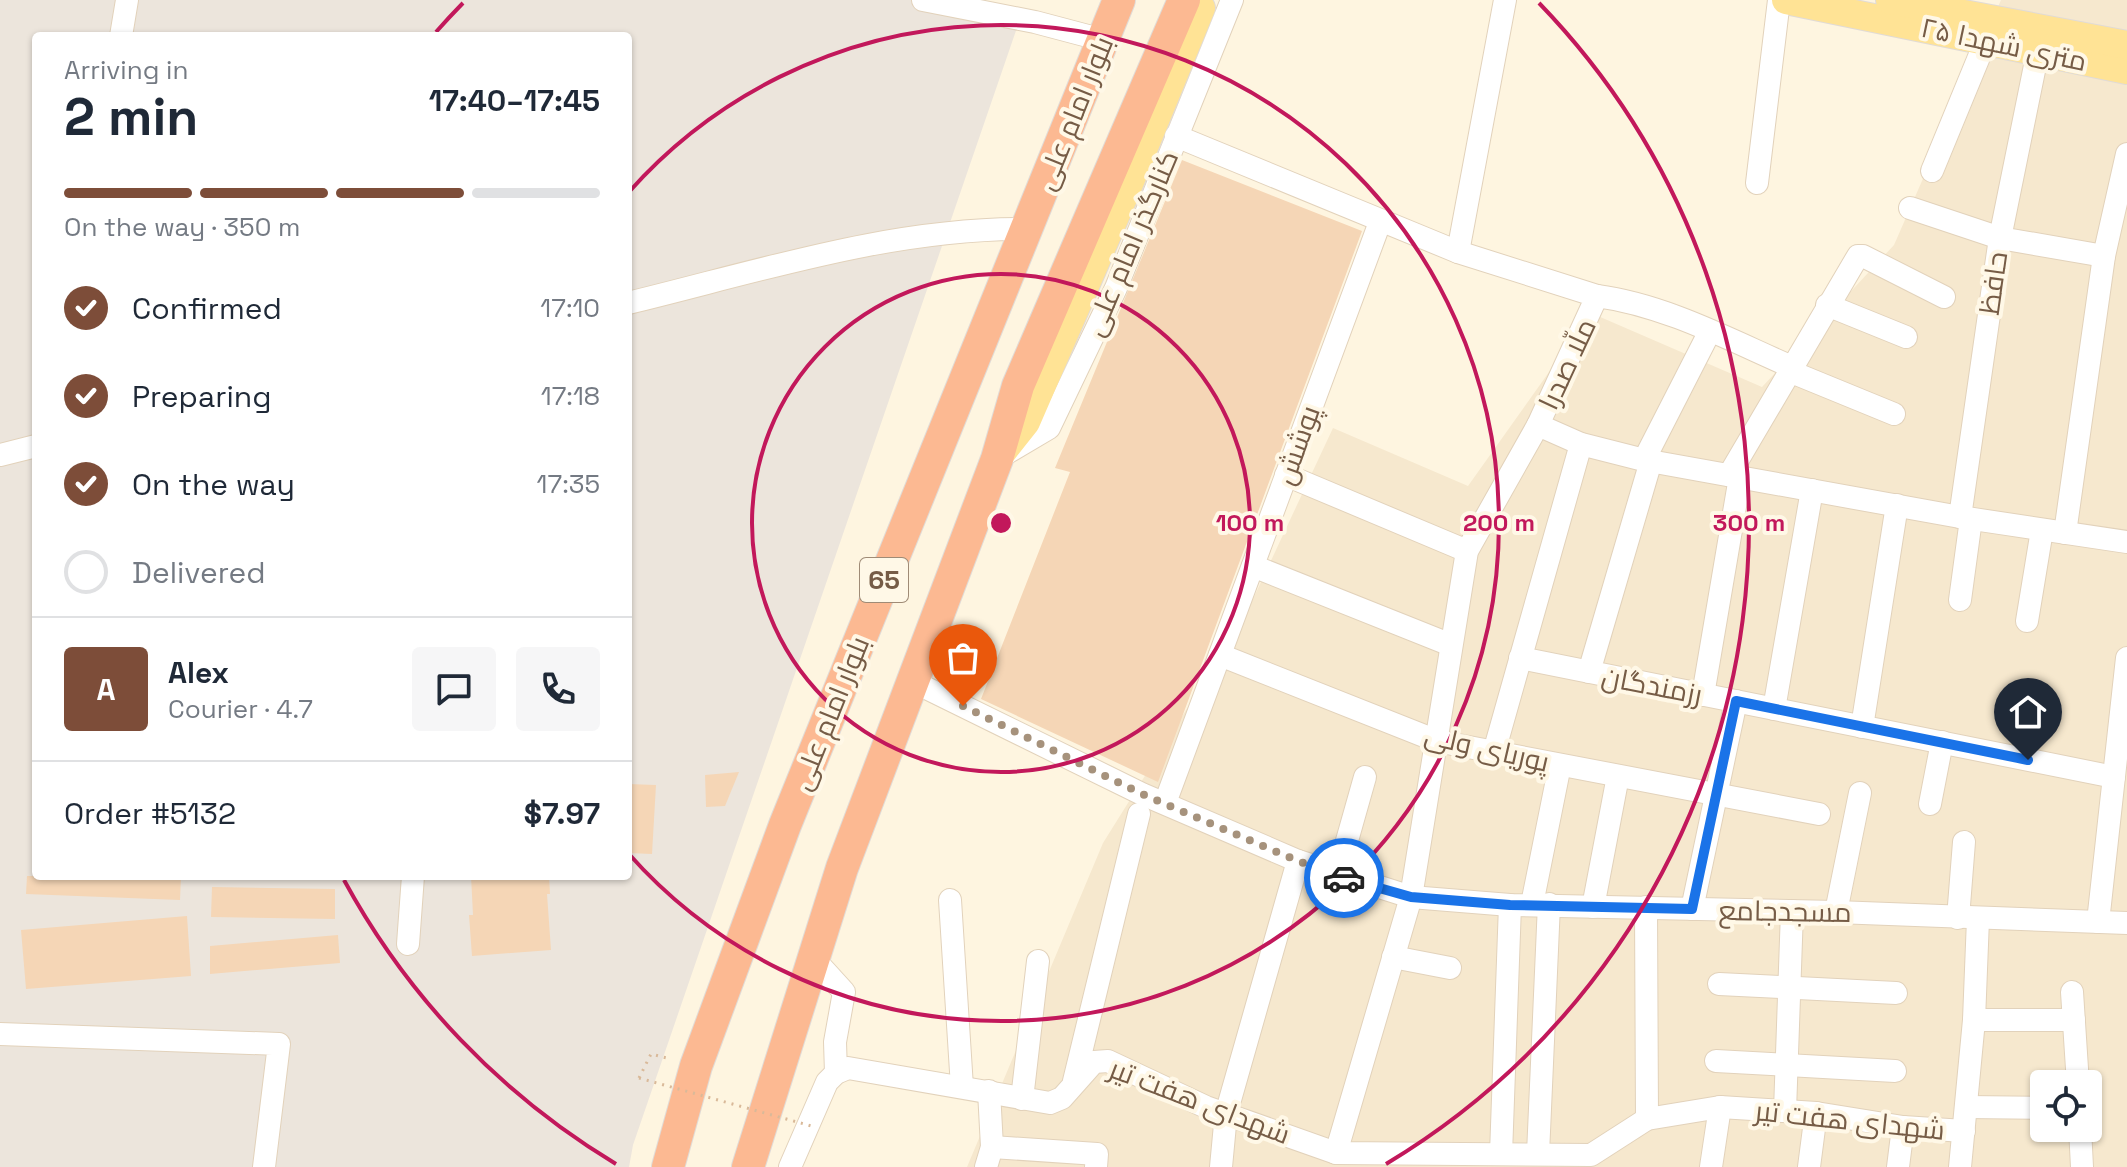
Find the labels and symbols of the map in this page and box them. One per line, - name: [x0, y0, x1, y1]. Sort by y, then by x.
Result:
- street label: ۲۵ متری شهدا: [1918, 9, 2090, 79]
- street label: بلوار امام علی: [1027, 31, 1123, 196]
- street label: کنارگذر امام علی: [1076, 145, 1188, 342]
- street label: حافظ: [1971, 249, 2015, 317]
- street label: ملّا صدرا: [1530, 313, 1604, 415]
- street label: پوشش: [1266, 400, 1329, 490]
- text: 100 m: [1216, 507, 1284, 538]
- text: 200 m: [1463, 507, 1535, 538]
- text: 300 m: [1713, 507, 1785, 538]
- centre of rings: [987, 509, 1015, 537]
- road number: 65: [860, 558, 908, 602]
- pin: [929, 624, 997, 706]
- street label: بلوار امام علی: [783, 631, 879, 796]
- street label: رزمندگان: [1599, 658, 1705, 712]
- pin: [1994, 678, 2062, 760]
- street label: پوریای ولی: [1421, 716, 1553, 781]
- courier: [1304, 838, 1384, 918]
- street label: مسجدجامع: [1718, 892, 1852, 931]
- street label: شهدای هفت تیر: [1103, 1049, 1296, 1152]
- street label: شهدای هفت تیر: [1751, 1092, 1947, 1148]

